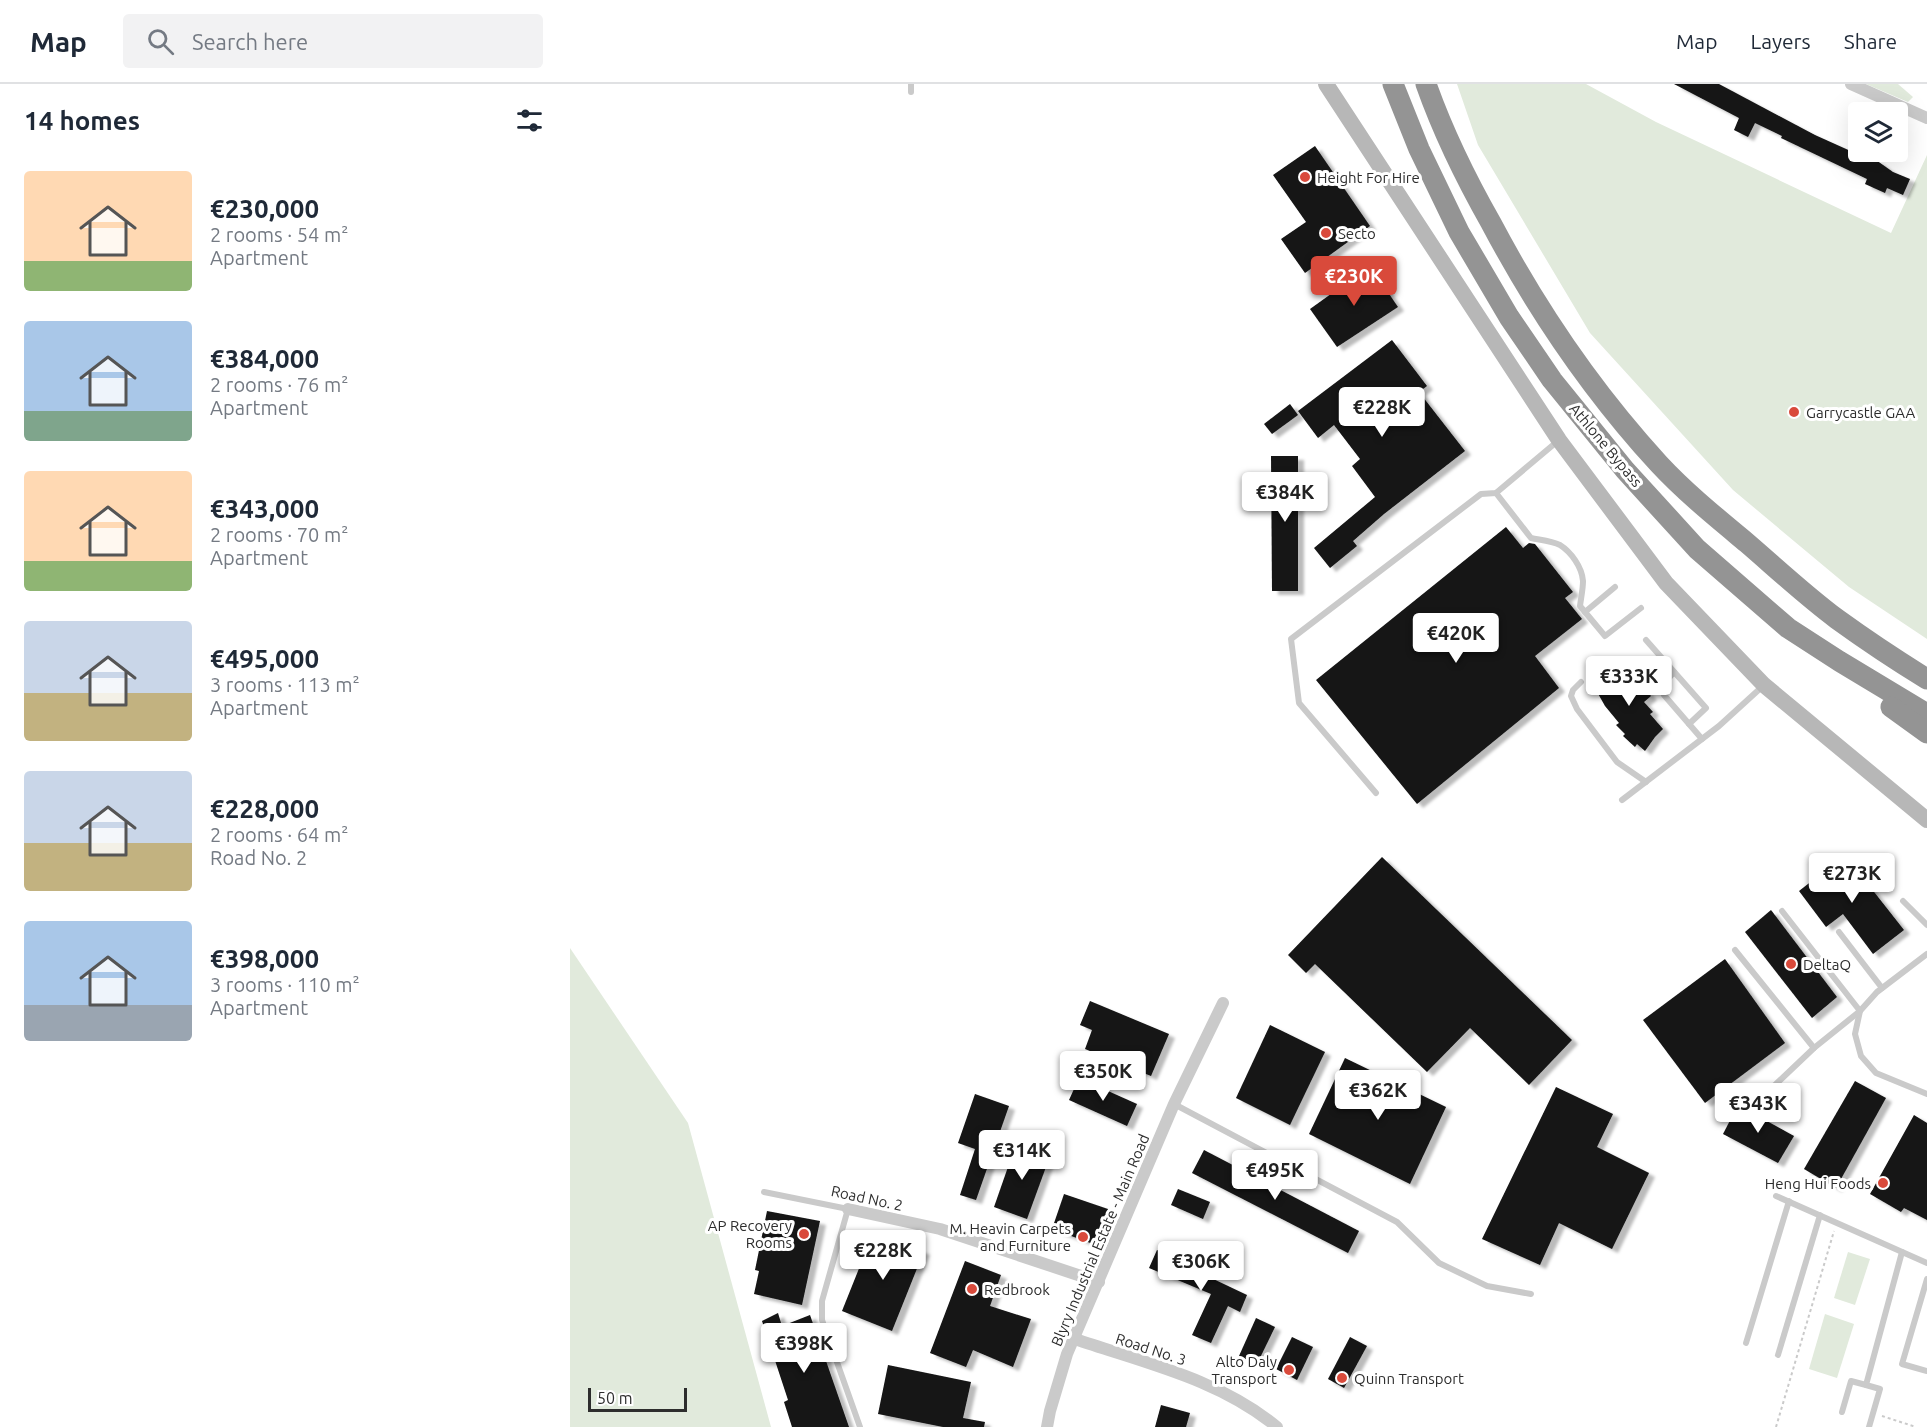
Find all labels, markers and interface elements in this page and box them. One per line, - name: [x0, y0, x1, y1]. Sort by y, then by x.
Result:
- search box: [123, 14, 543, 68]
- icon: search: [144, 25, 177, 58]
- text: Map: [30, 26, 87, 57]
- text: Search here: [192, 29, 308, 54]
- text: Map: [1676, 29, 1717, 53]
- text: Layers: [1750, 29, 1811, 53]
- text: Share: [1844, 29, 1897, 53]
- map controls: [1848, 102, 1908, 162]
- button: layers: [1848, 102, 1908, 162]
- icon: filters: [513, 104, 546, 137]
- text: 14 homes: [24, 106, 140, 135]
- place label: Height For Hire: [1317, 169, 1420, 186]
- marker: Height For Hire: [1298, 170, 1312, 184]
- text: €230,000: [210, 194, 319, 223]
- icon: home: [72, 195, 144, 267]
- text: 2 rooms · 54 m²: [210, 223, 348, 246]
- place label: Secto: [1338, 225, 1376, 242]
- marker: Secto: [1319, 226, 1333, 240]
- text: Apartment: [210, 246, 308, 269]
- pin: €230K: [1312, 256, 1396, 307]
- text: €230K: [1325, 264, 1383, 287]
- text: €384,000: [210, 344, 319, 373]
- icon: home: [72, 345, 144, 417]
- text: 2 rooms · 76 m²: [210, 373, 348, 396]
- pin: €228K: [1340, 387, 1424, 438]
- text: €228K: [1353, 395, 1411, 418]
- text: Apartment: [210, 396, 308, 419]
- street label: Athlone Bypass: [1566, 400, 1646, 490]
- place label: Garrycastle GAA: [1806, 404, 1915, 421]
- marker: Garrycastle GAA: [1787, 405, 1801, 419]
- pin: €384K: [1243, 472, 1327, 523]
- text: €384K: [1256, 480, 1314, 503]
- text: €343,000: [210, 494, 319, 523]
- icon: home: [72, 495, 144, 567]
- text: 2 rooms · 70 m²: [210, 523, 348, 546]
- text: Apartment: [210, 546, 308, 569]
- pin: €420K: [1414, 613, 1498, 664]
- text: €420K: [1427, 621, 1485, 644]
- text: €495,000: [210, 644, 319, 673]
- icon: home: [72, 645, 144, 717]
- pin: €333K: [1587, 656, 1671, 707]
- text: €333K: [1600, 664, 1658, 687]
- text: 3 rooms · 113 m²: [210, 673, 360, 696]
- text: Apartment: [210, 696, 308, 719]
- text: €228,000: [210, 794, 319, 823]
- icon: home: [72, 795, 144, 867]
- text: 2 rooms · 64 m²: [210, 823, 348, 846]
- text: Road No. 2: [210, 846, 307, 869]
- pin: €273K: [1810, 853, 1894, 904]
- text: €273K: [1823, 861, 1881, 884]
- text: €398,000: [210, 944, 319, 973]
- icon: home: [72, 945, 144, 1017]
- place label: DeltaQ: [1803, 956, 1851, 973]
- marker: DeltaQ: [1784, 957, 1798, 971]
- text: 3 rooms · 110 m²: [210, 973, 360, 996]
- text: Apartment: [210, 996, 308, 1019]
- pin: €350K: [1061, 1051, 1145, 1102]
- text: €350K: [1074, 1059, 1132, 1082]
- pin: €362K: [1336, 1070, 1420, 1121]
- text: €362K: [1349, 1078, 1407, 1101]
- pin: €343K: [1716, 1083, 1800, 1134]
- text: €343K: [1729, 1091, 1787, 1114]
- pin: €314K: [980, 1130, 1064, 1181]
- street label: Blyry Industrial Estate - Main Road: [1047, 1131, 1153, 1349]
- text: €314K: [993, 1138, 1051, 1161]
- pin: €495K: [1233, 1150, 1317, 1201]
- text: €495K: [1246, 1158, 1304, 1181]
- place label: Heng Hui Foods: [1765, 1175, 1871, 1192]
- marker: Heng Hui Foods: [1876, 1176, 1890, 1190]
- street label: Road No. 2: [830, 1182, 904, 1214]
- place label: AP Recovery Rooms: [708, 1217, 792, 1251]
- place label: M. Heavin Carpets and Furniture: [949, 1220, 1071, 1254]
- marker: AP Recovery Rooms: [797, 1227, 811, 1241]
- pin: €228K: [841, 1230, 925, 1281]
- marker: M. Heavin Carpets and Furniture: [1076, 1230, 1090, 1244]
- text: €228K: [854, 1238, 912, 1261]
- pin: €306K: [1159, 1241, 1243, 1292]
- text: €306K: [1172, 1249, 1230, 1272]
- place label: Redbrook: [984, 1281, 1050, 1298]
- marker: Redbrook: [965, 1282, 979, 1296]
- pin: €398K: [762, 1323, 846, 1374]
- street label: Road No. 3: [1114, 1330, 1188, 1368]
- text: €398K: [775, 1331, 833, 1354]
- place label: Alto Daly Transport: [1212, 1353, 1277, 1387]
- marker: Alto Daly Transport: [1282, 1363, 1296, 1377]
- place label: Quinn Transport: [1354, 1370, 1464, 1387]
- marker: Quinn Transport: [1335, 1371, 1349, 1385]
- scale bar: [588, 1385, 687, 1412]
- text: 50 m: [597, 1389, 633, 1407]

